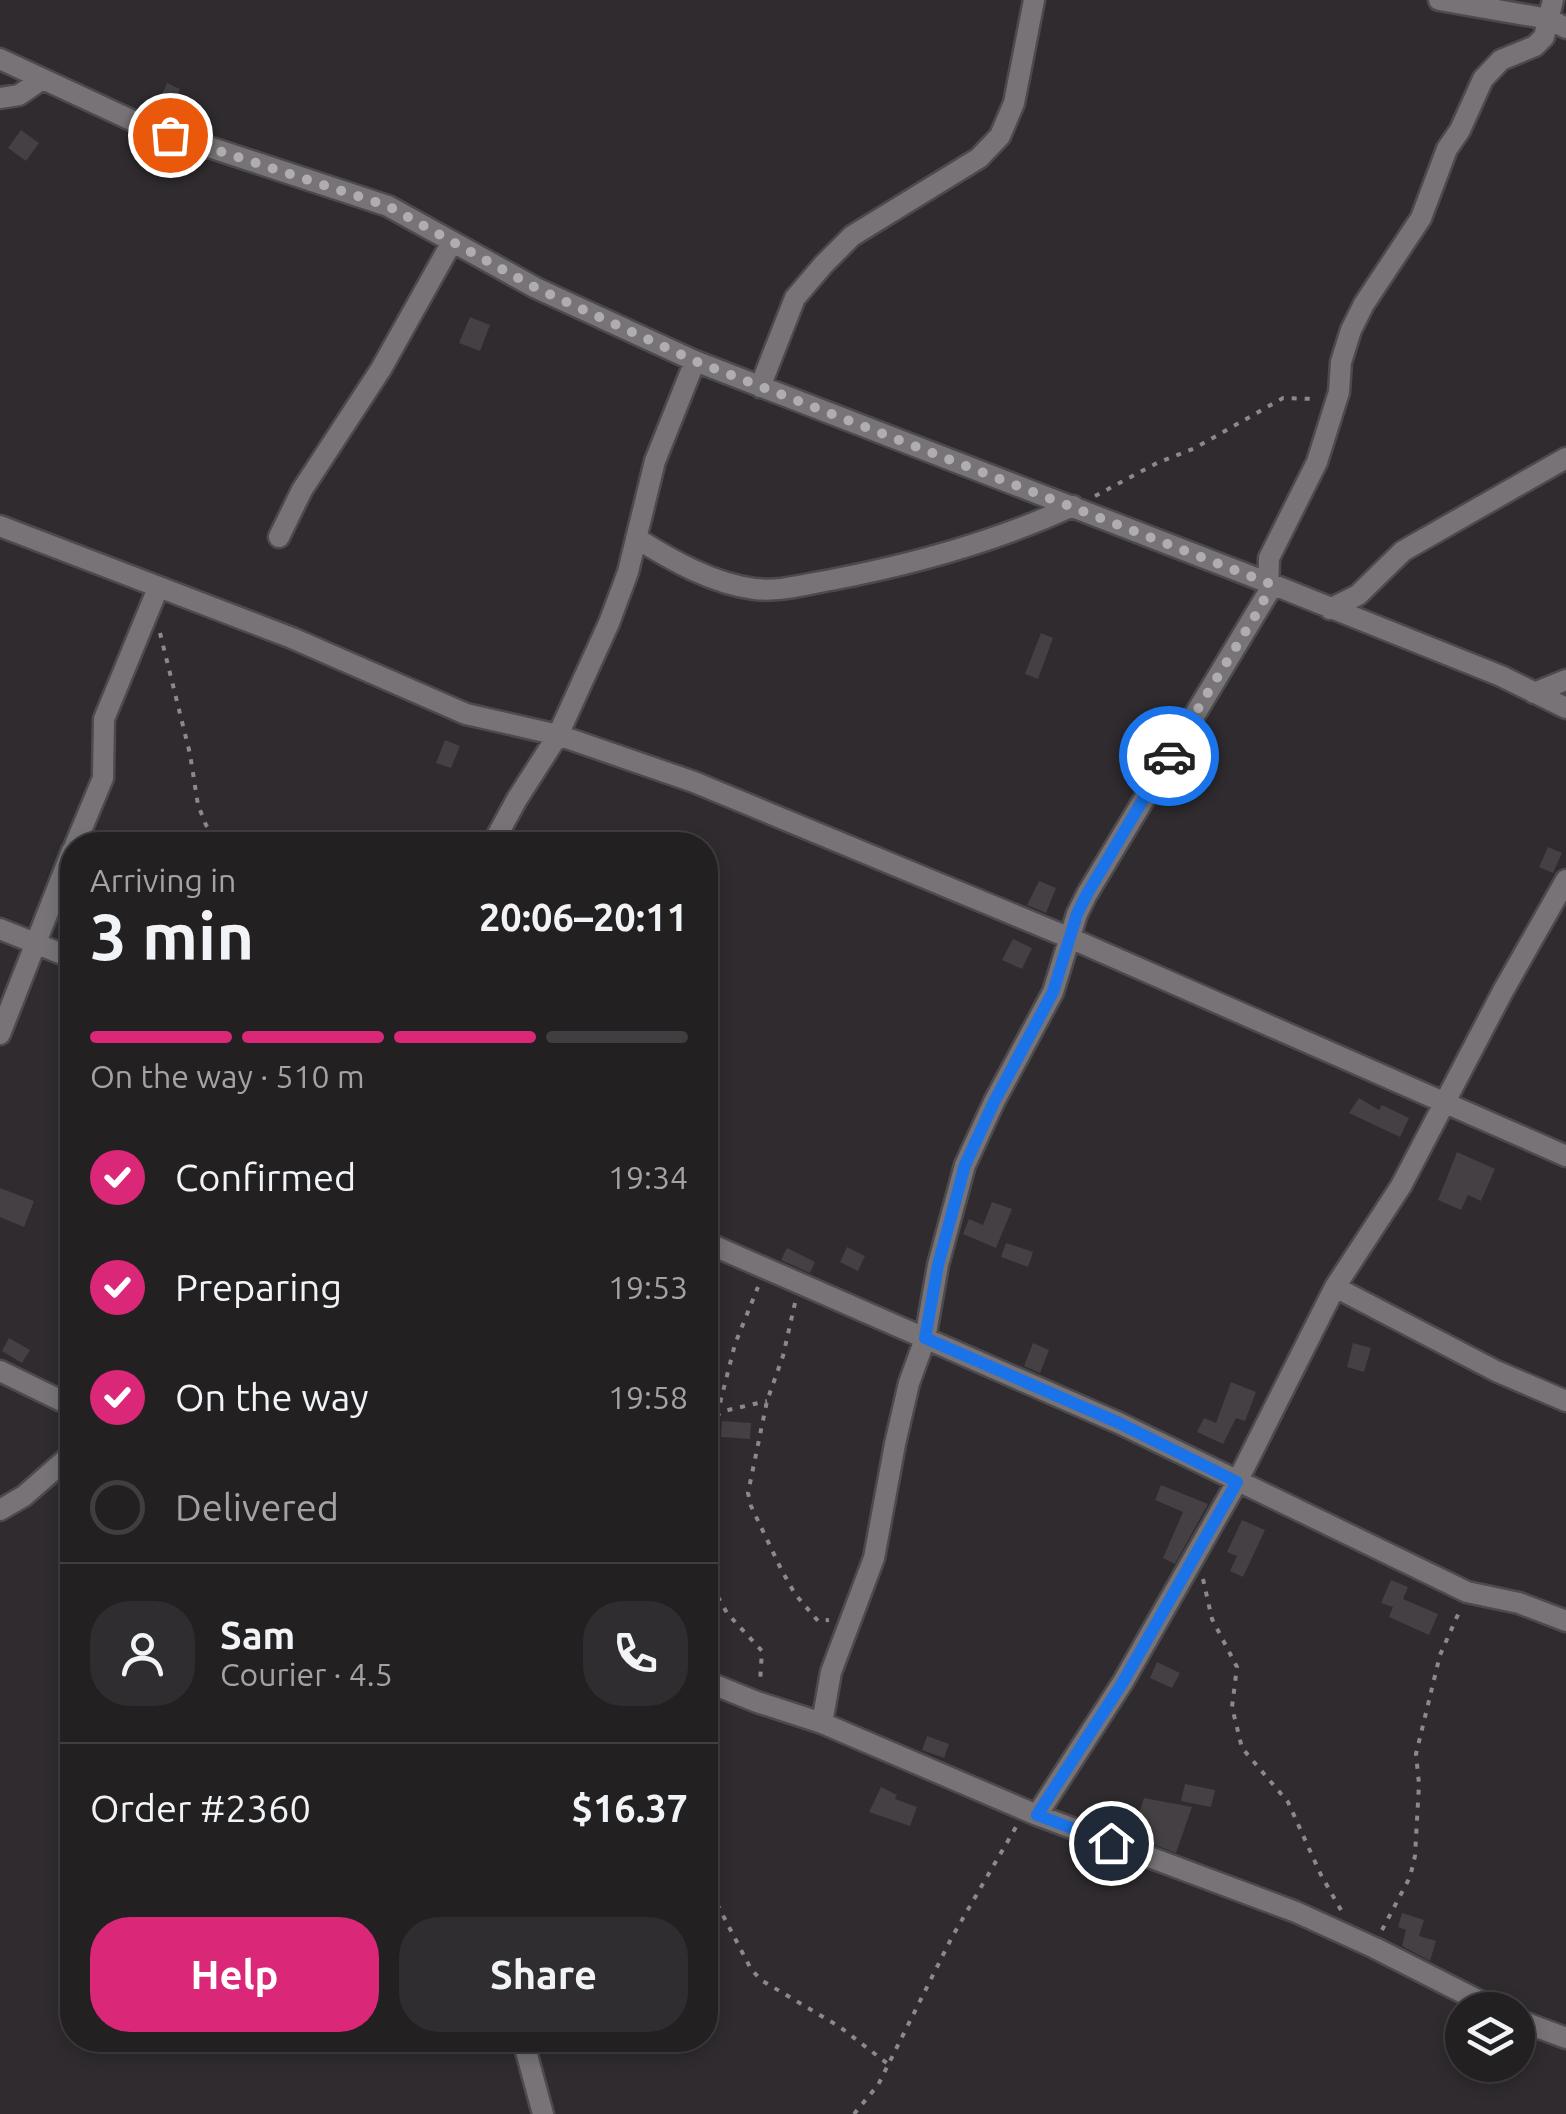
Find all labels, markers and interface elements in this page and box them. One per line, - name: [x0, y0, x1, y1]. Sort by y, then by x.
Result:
- pin: [128, 93, 213, 178]
- icon: bag: [143, 108, 198, 163]
- courier: [1119, 706, 1219, 806]
- icon: car: [1142, 729, 1197, 784]
- text: Arriving in: [90, 862, 236, 898]
- text: 20:06–20:11: [479, 896, 688, 938]
- text: 3 min: [90, 899, 254, 972]
- text: On the way · 510 m: [90, 1058, 365, 1094]
- icon: check: [90, 1150, 145, 1205]
- text: Confirmed: [175, 1156, 356, 1198]
- text: 19:34: [608, 1159, 688, 1195]
- icon: check: [90, 1260, 145, 1315]
- text: Preparing: [175, 1266, 342, 1308]
- text: 19:53: [608, 1269, 688, 1305]
- icon: check: [90, 1370, 145, 1425]
- text: On the way: [175, 1376, 368, 1418]
- text: 19:58: [608, 1379, 688, 1415]
- text: Delivered: [175, 1486, 339, 1528]
- button: person: [90, 1601, 195, 1706]
- button: phone: [583, 1601, 688, 1706]
- text: Sam: [220, 1614, 295, 1656]
- text: Courier · 4.5: [220, 1656, 393, 1692]
- text: Order #2360: [90, 1787, 311, 1829]
- text: $16.37: [571, 1787, 688, 1829]
- pin: [1069, 1801, 1154, 1886]
- icon: home: [1084, 1816, 1139, 1871]
- button: Help: [90, 1917, 379, 2032]
- button: Share: [399, 1917, 688, 2032]
- map controls: [1445, 1992, 1535, 2082]
- button: layers: [1445, 1992, 1535, 2082]

